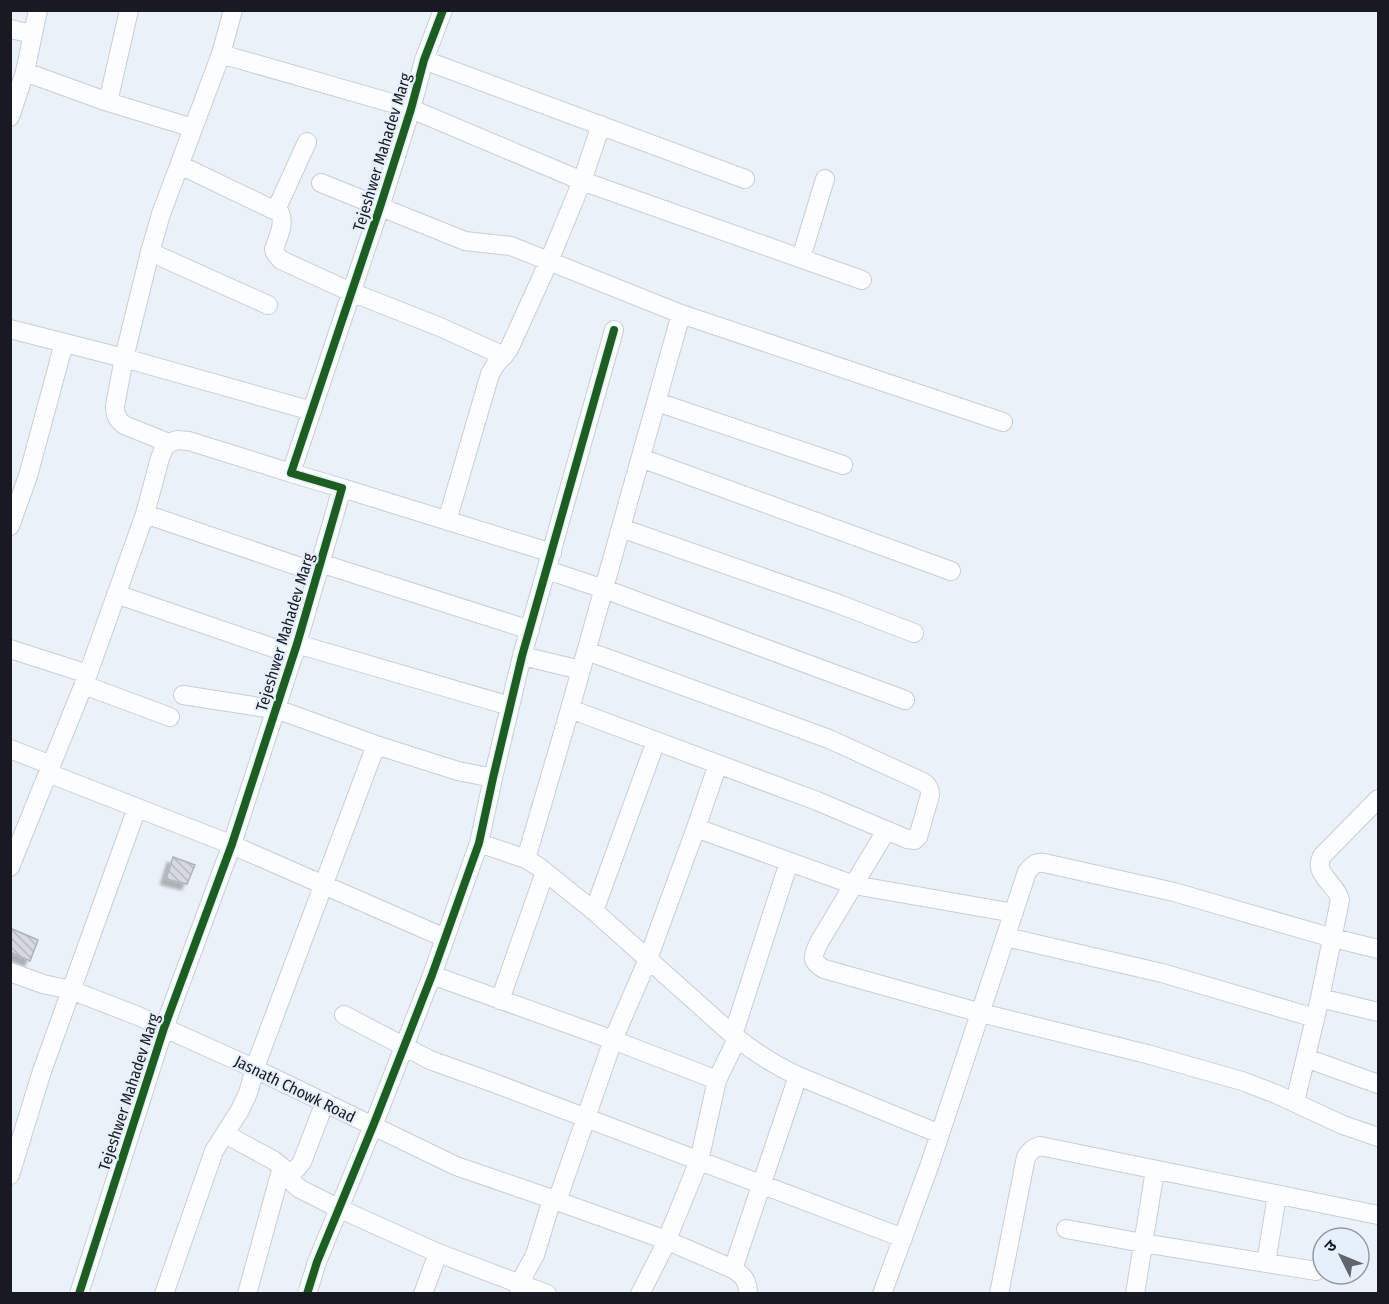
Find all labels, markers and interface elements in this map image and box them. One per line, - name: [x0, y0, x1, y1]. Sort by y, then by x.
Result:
- street label: Tejeshwer Mahadev Marg: [349, 70, 415, 233]
- street label: Tejeshwer Mahadev Marg: [252, 550, 318, 713]
- street label: Tejeshwer Mahadev Marg: [95, 1011, 164, 1173]
- street label: Jasnath Chowk Road: [231, 1051, 359, 1127]
- north arrow: [1311, 1226, 1371, 1286]
- text: उ: [1320, 1236, 1341, 1256]

